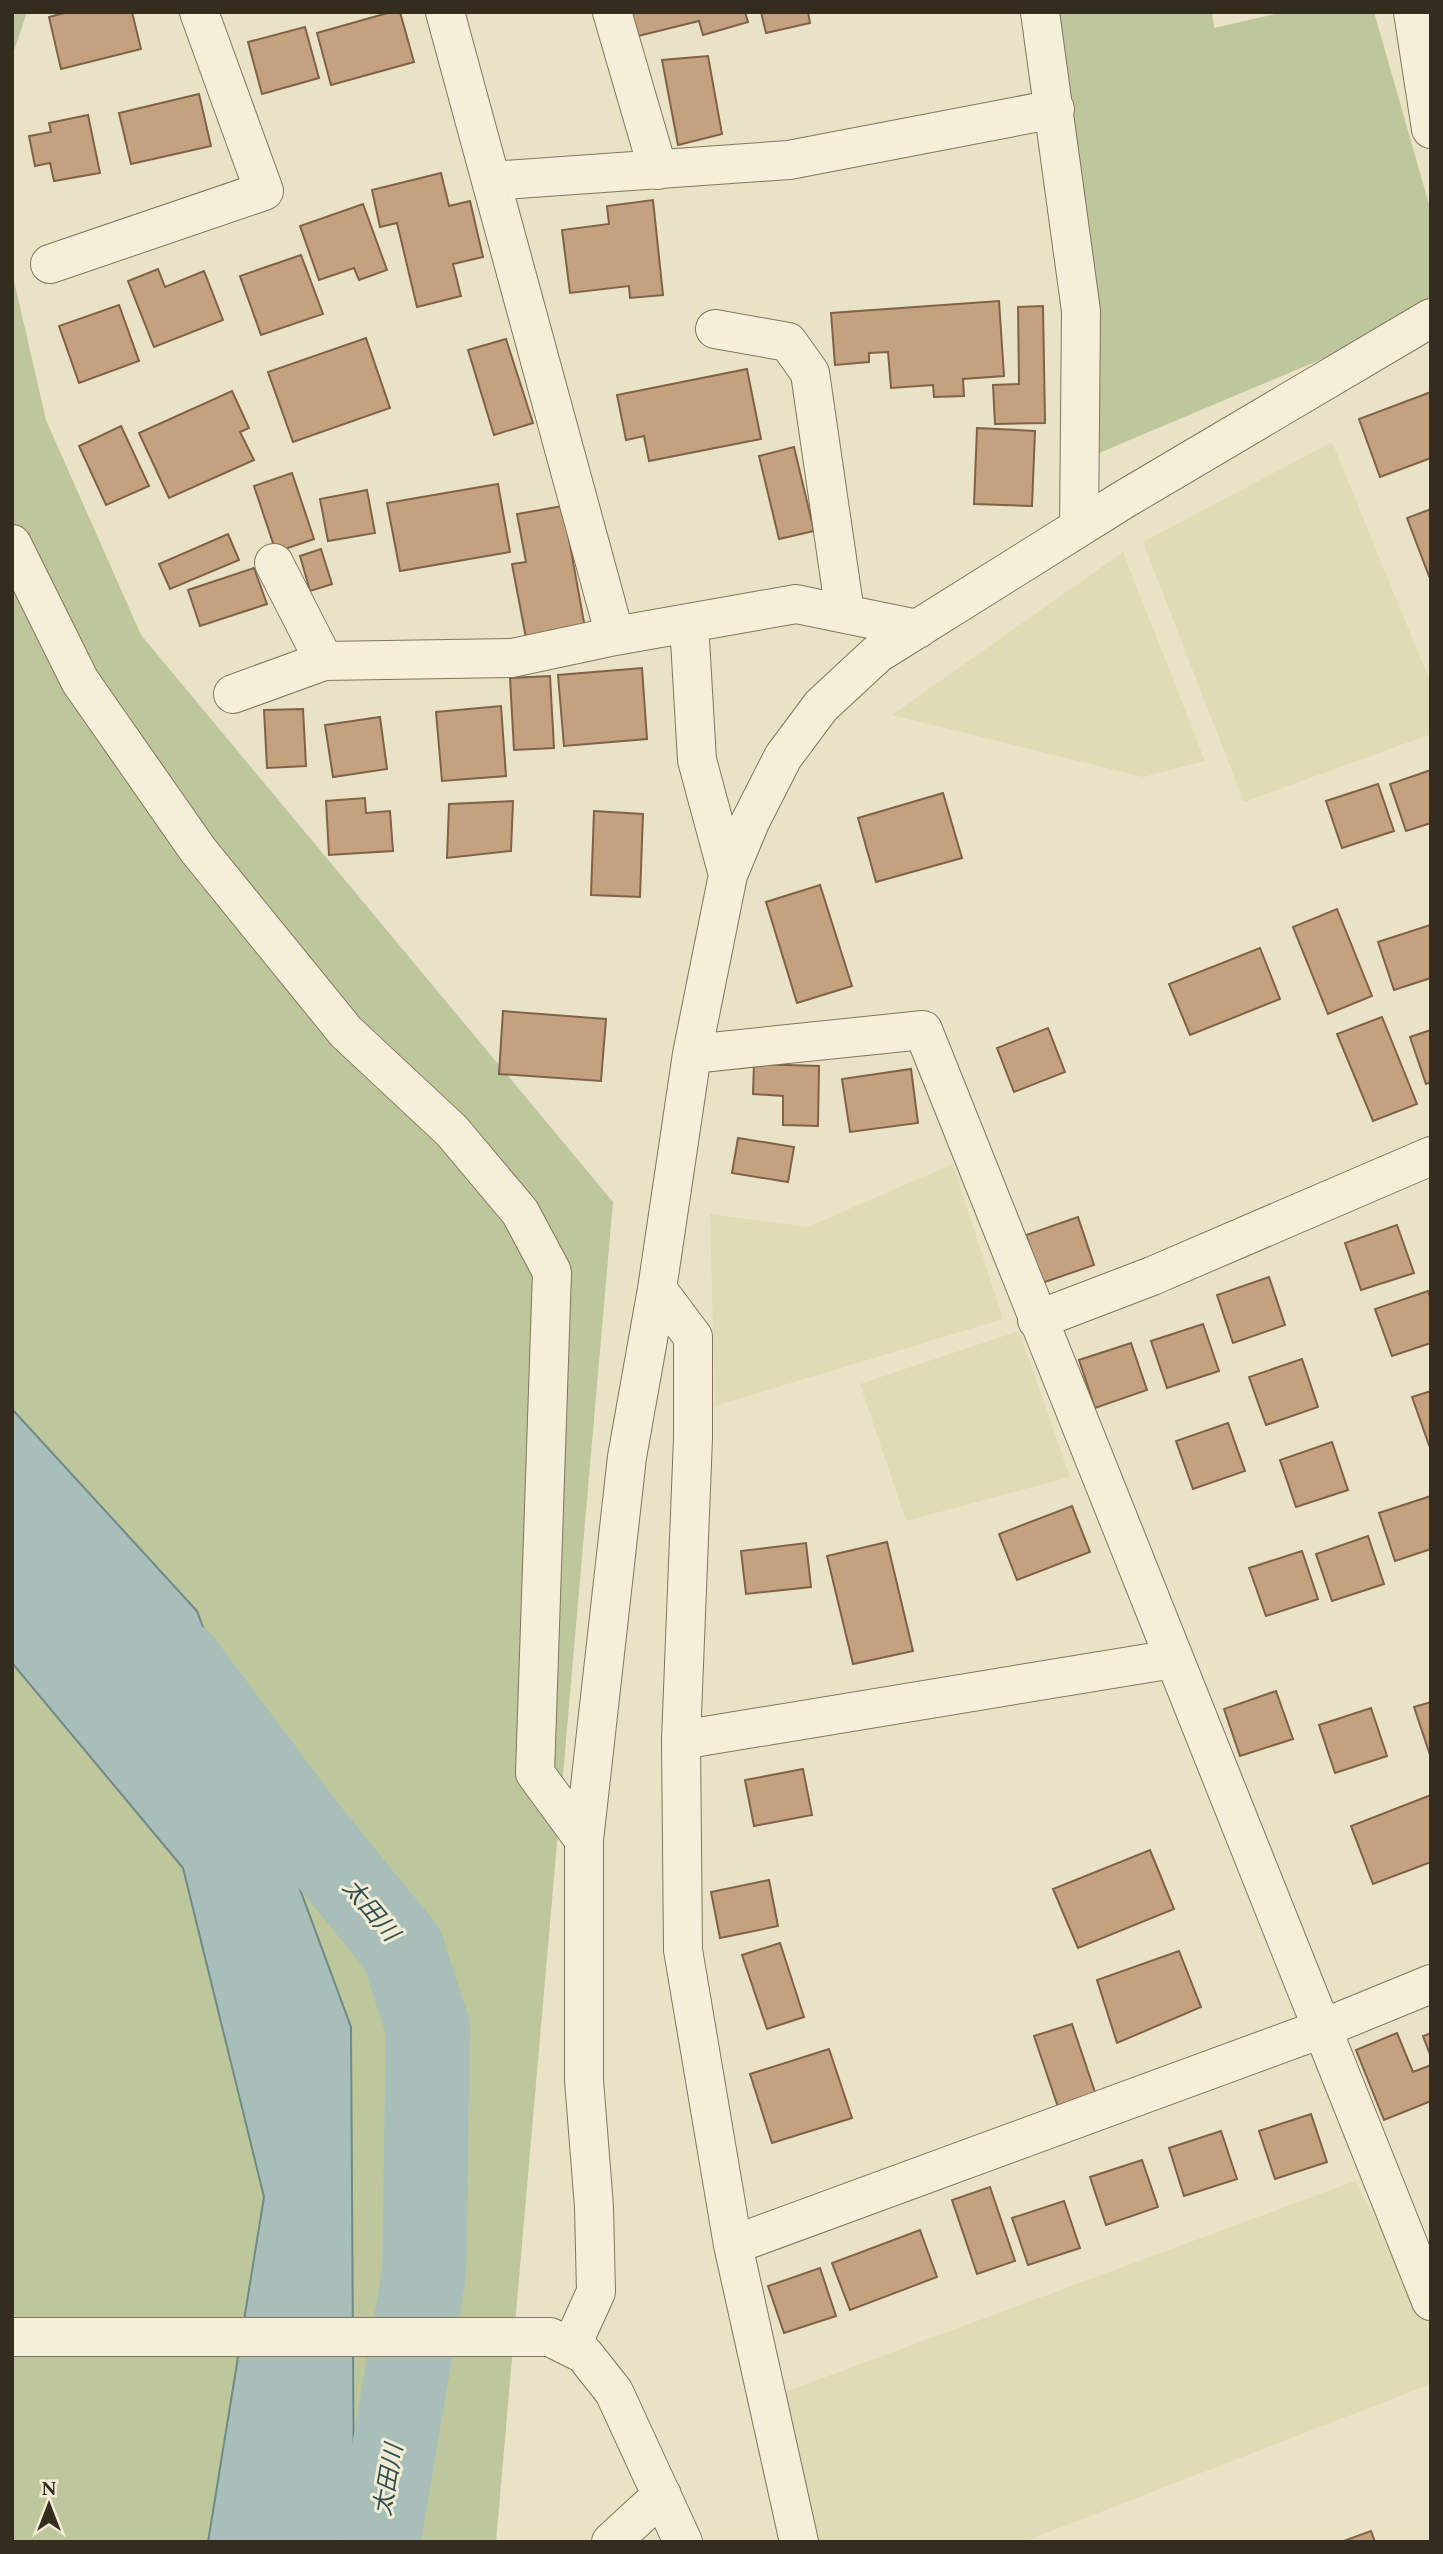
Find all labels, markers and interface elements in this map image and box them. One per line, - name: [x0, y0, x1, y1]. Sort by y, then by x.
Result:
- water label: 太田川: [333, 1871, 409, 1952]
- water label: 太田川: [365, 2439, 413, 2519]
- north arrow: [14, 2470, 84, 2540]
- text: N: [41, 2475, 57, 2504]

